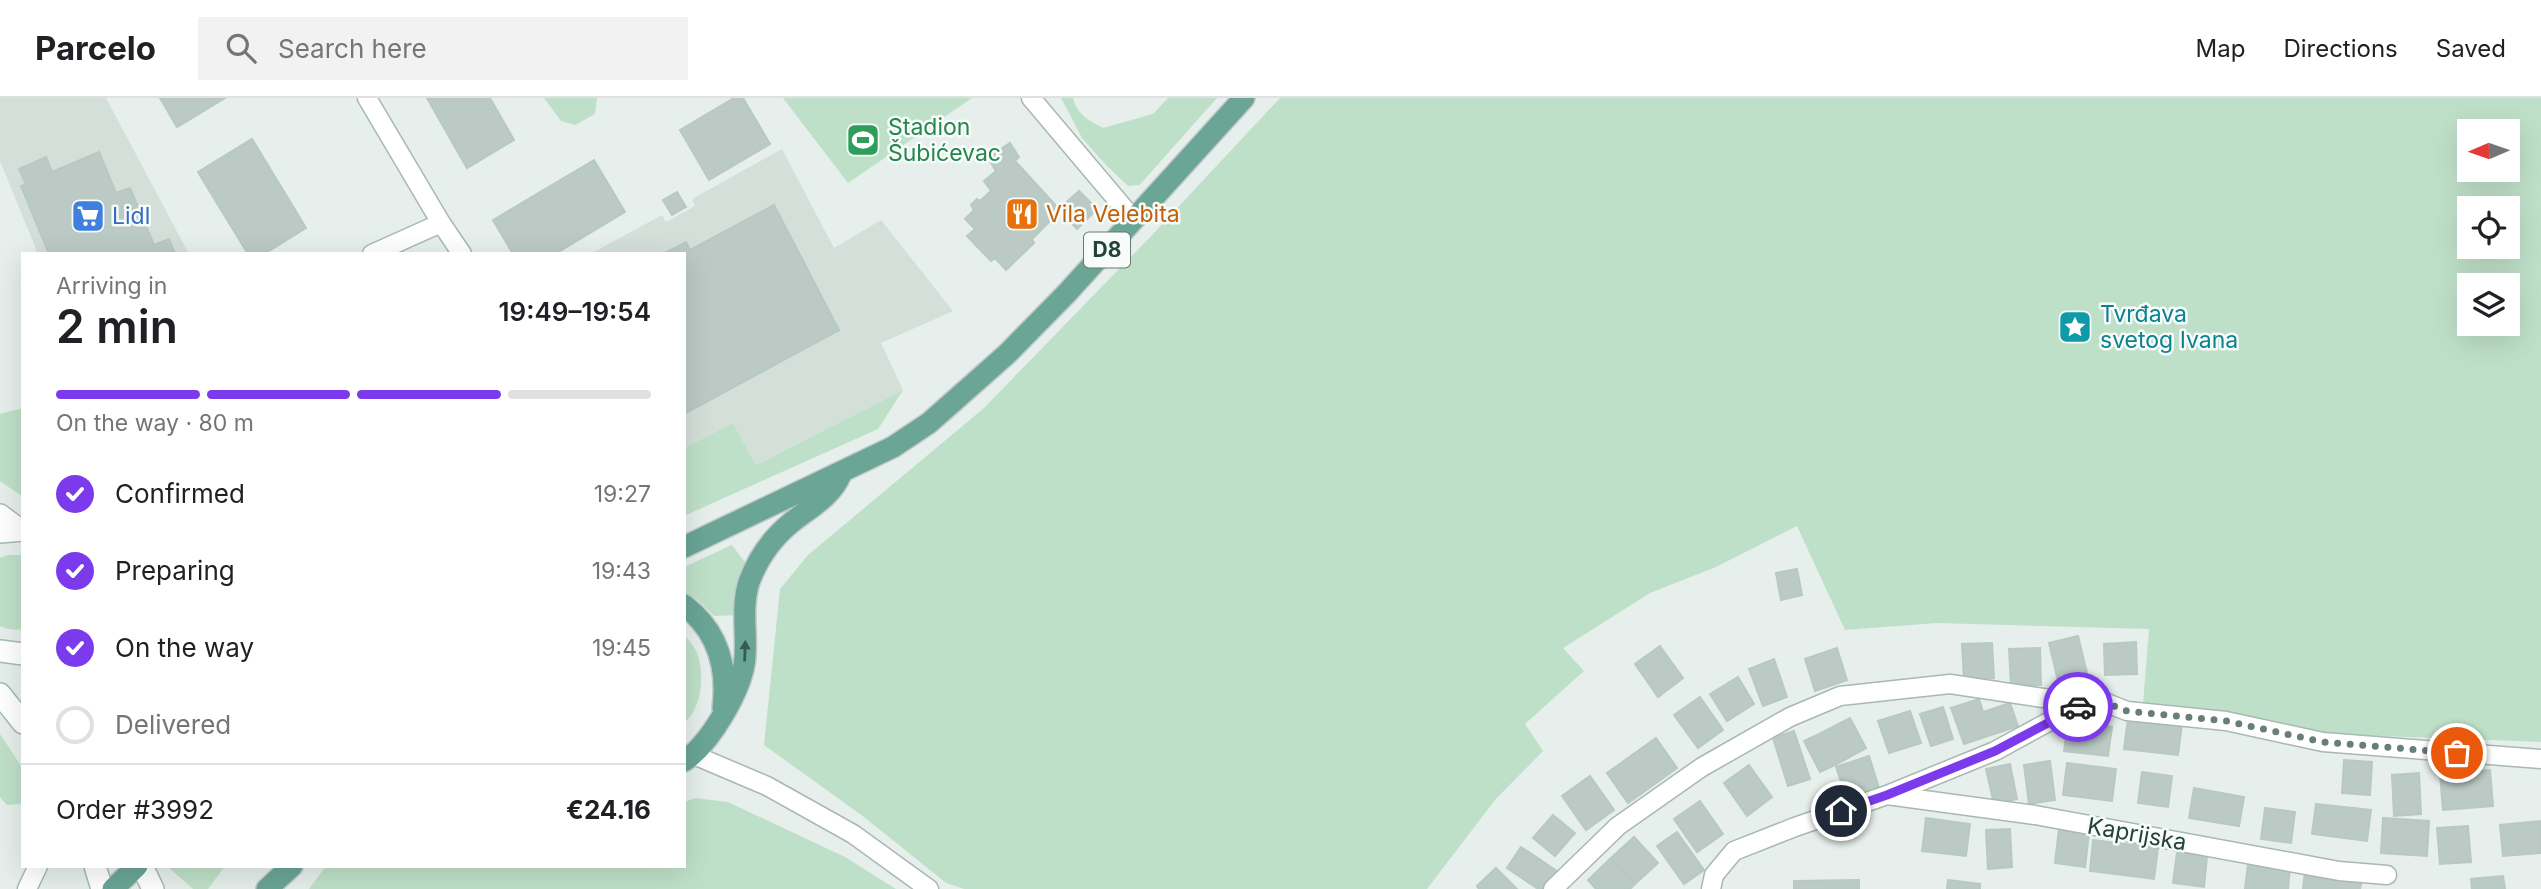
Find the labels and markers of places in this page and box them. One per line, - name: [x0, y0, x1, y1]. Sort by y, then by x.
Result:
- place label: Stadion Šubićevac: [888, 113, 1001, 167]
- sports icon: Stadion Šubićevac: [844, 121, 882, 159]
- restaurant icon: Vila Velebita: [1003, 195, 1041, 233]
- supermarket icon: Lidl: [69, 197, 107, 235]
- place label: Vila Velebita: [1046, 200, 1180, 228]
- place label: Lidl: [112, 202, 150, 230]
- place label: Tvrđava svetog Ivana: [2100, 300, 2238, 354]
- place icon: Tvrđava svetog Ivana: [2056, 308, 2094, 346]
- pin: [2427, 723, 2487, 783]
- pin: [1811, 781, 1871, 841]

